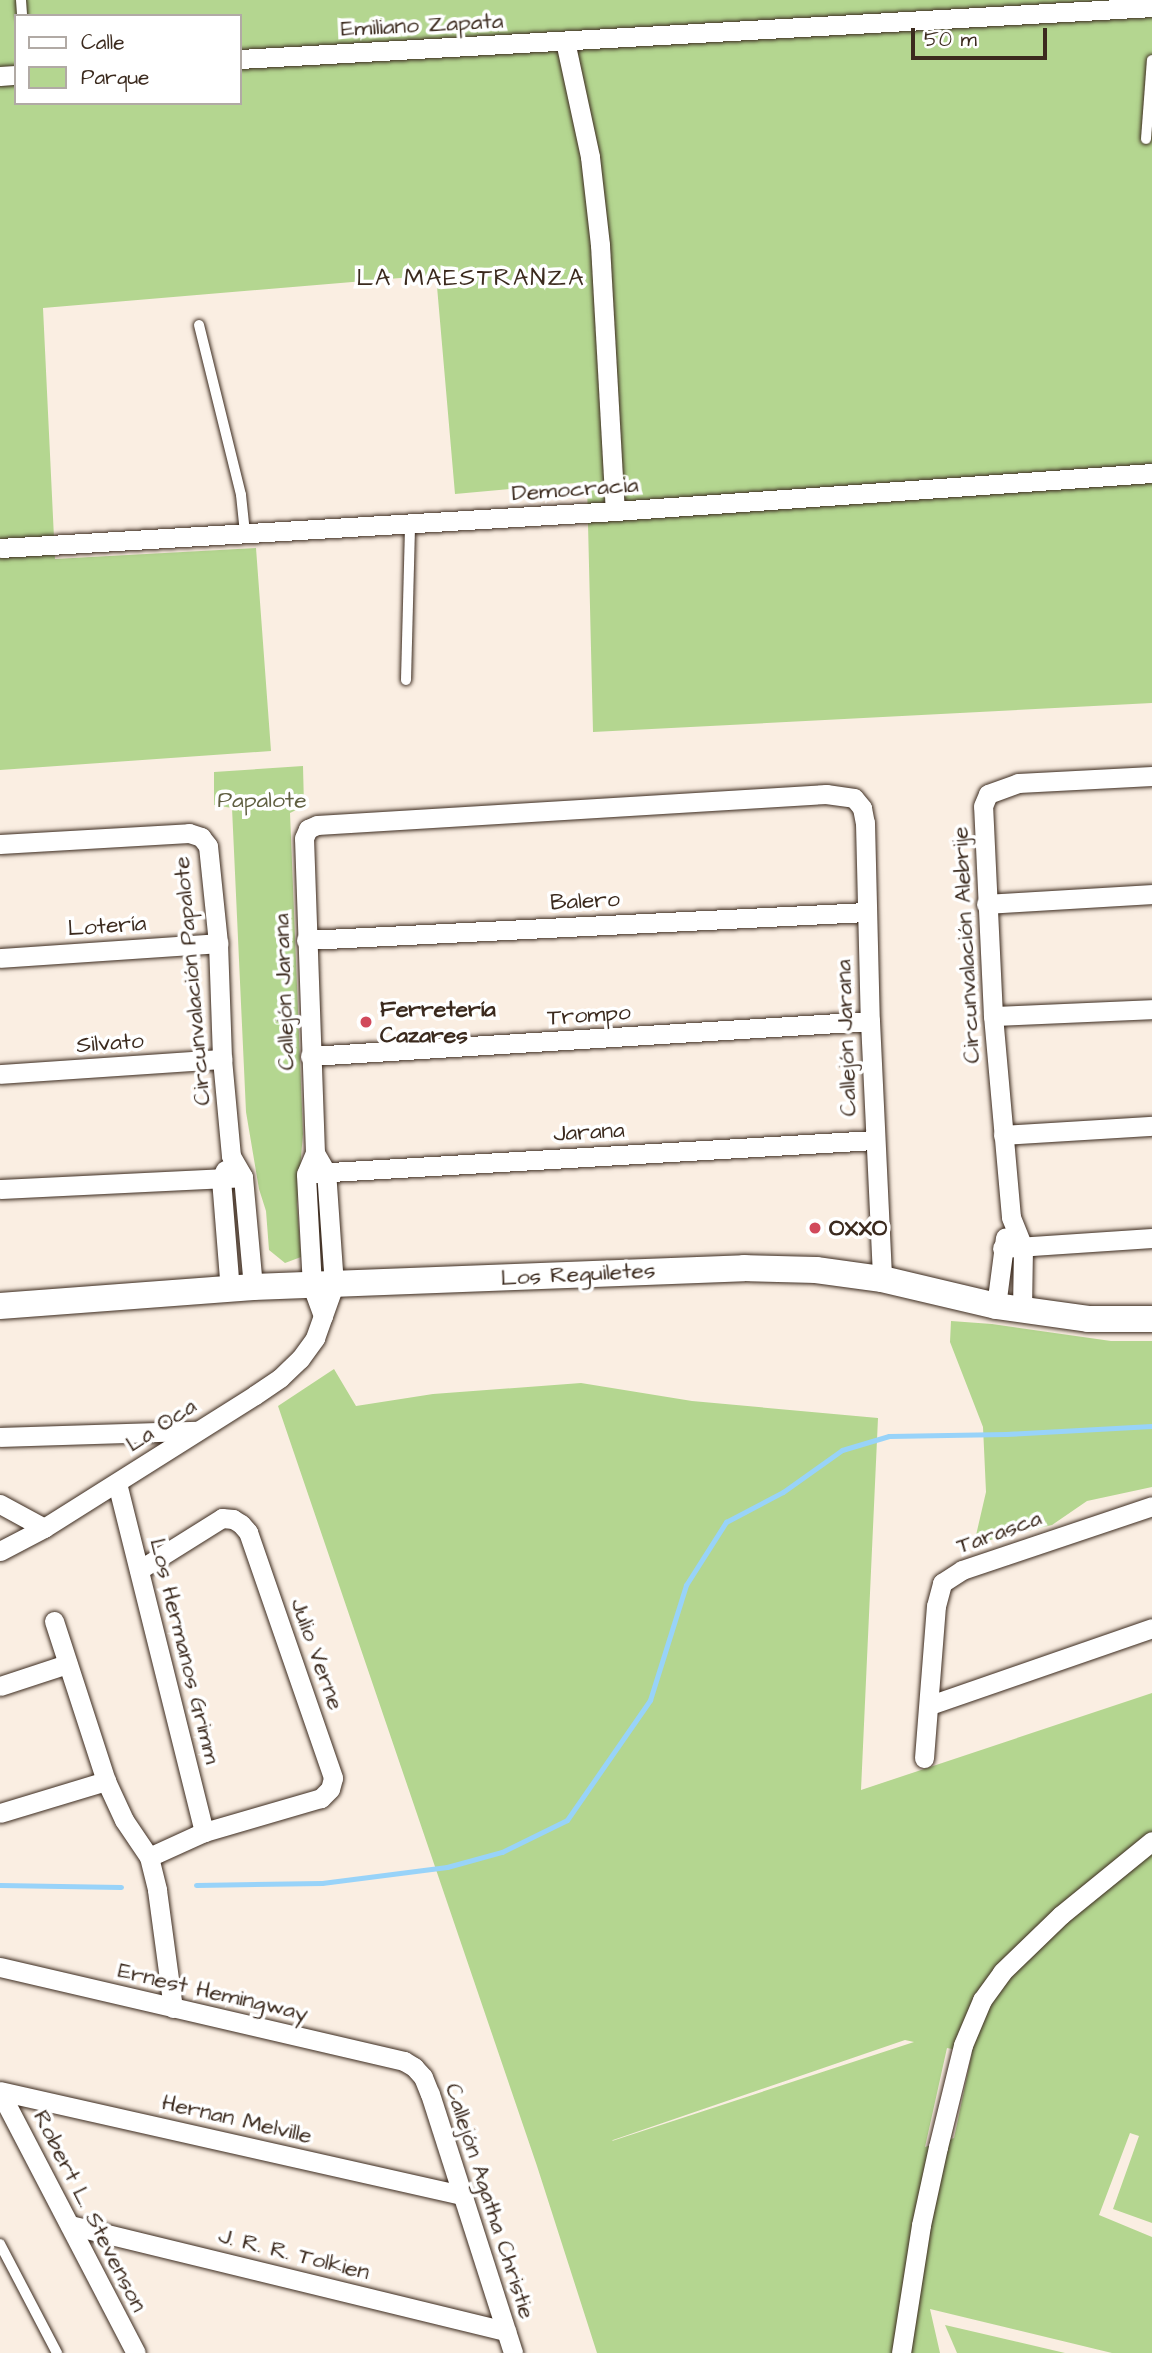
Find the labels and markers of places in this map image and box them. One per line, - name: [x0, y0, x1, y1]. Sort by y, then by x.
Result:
- place label: Ferretería Cazares: [380, 995, 496, 1049]
- marker: Ferretería Cazares: [358, 1014, 374, 1030]
- place label: OXXO: [829, 1214, 887, 1242]
- marker: OXXO: [807, 1220, 823, 1236]

